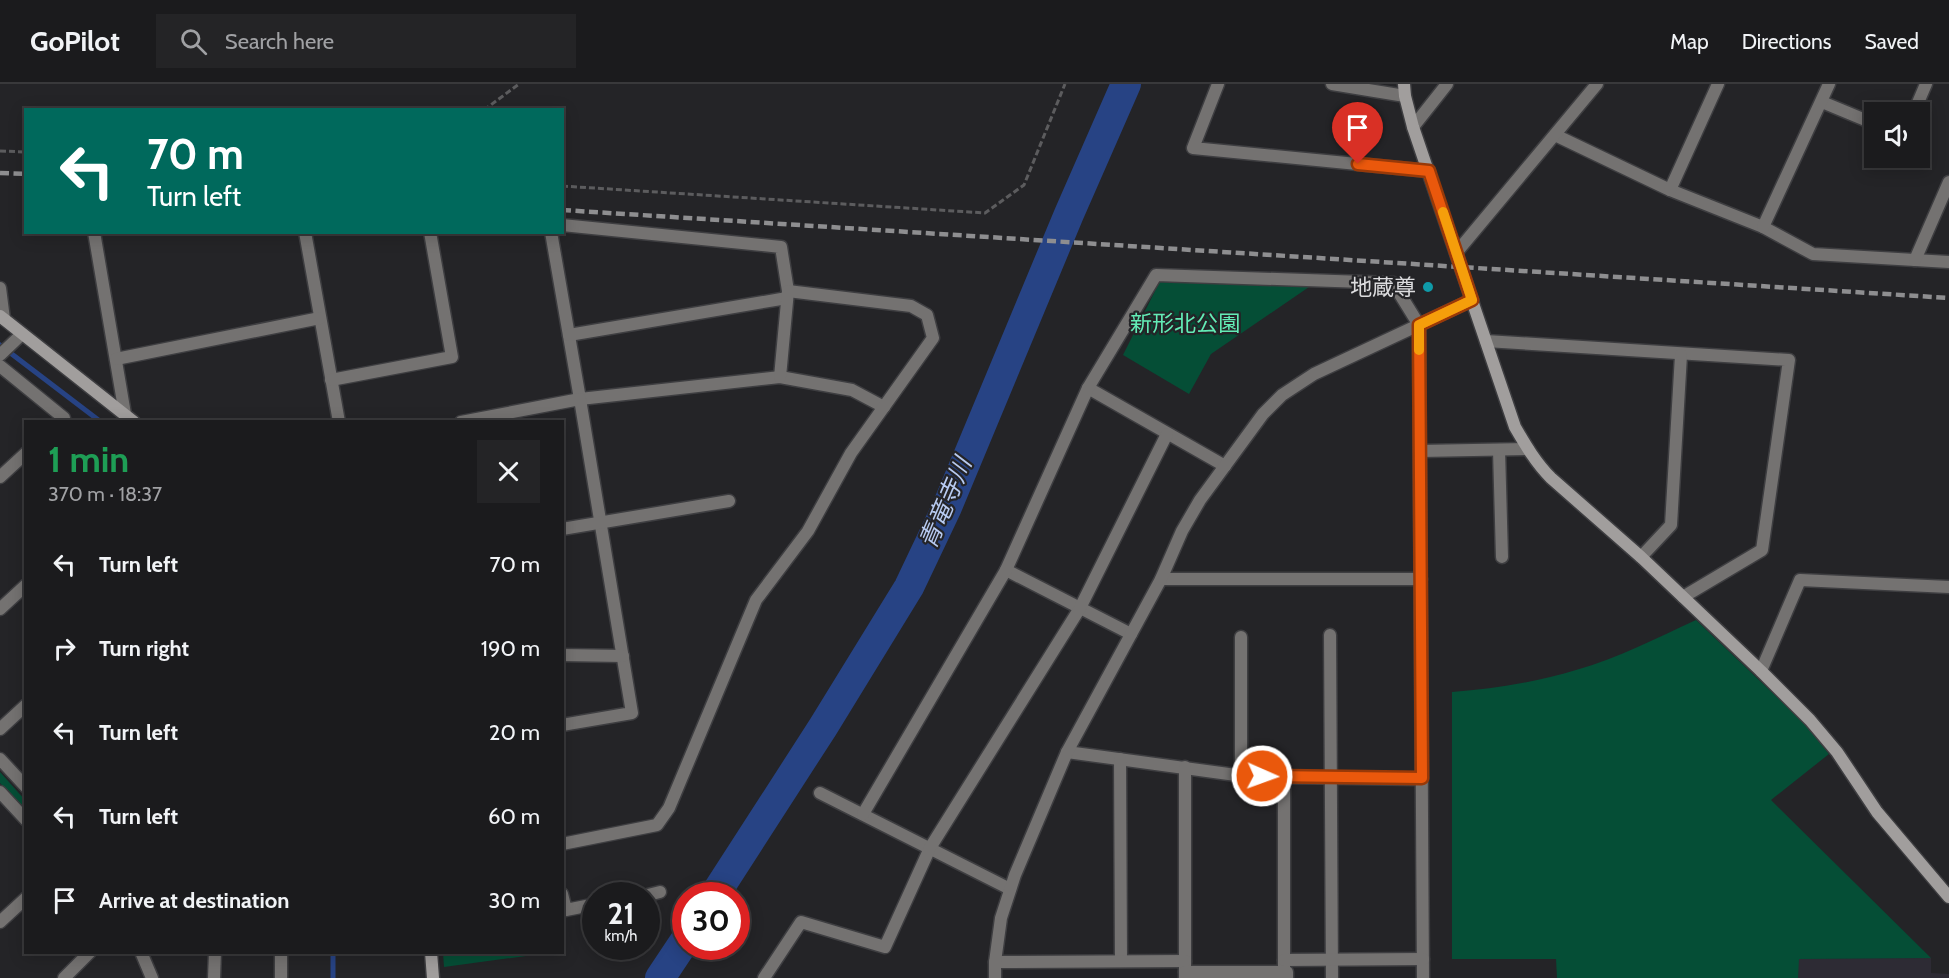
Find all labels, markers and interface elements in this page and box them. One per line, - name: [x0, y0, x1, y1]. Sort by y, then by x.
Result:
- search box: [156, 14, 576, 68]
- text: GoPilot: [30, 24, 120, 58]
- icon: search: [177, 25, 210, 58]
- text: Search here: [225, 28, 334, 55]
- text: Map: [1670, 29, 1709, 54]
- text: Directions: [1742, 29, 1831, 54]
- text: Saved: [1864, 29, 1919, 54]
- pin: [1332, 102, 1383, 164]
- map controls: [1864, 102, 1930, 168]
- button: sound: [1864, 102, 1930, 168]
- icon: arrive: [1341, 111, 1374, 144]
- text: 70 m: [147, 128, 244, 180]
- icon: left: [48, 132, 126, 210]
- text: Turn left: [147, 180, 241, 213]
- place label: 地蔵尊: [1350, 274, 1416, 301]
- marker: 地蔵尊: [1421, 280, 1435, 294]
- park label: 新形北公園: [1130, 310, 1240, 337]
- text: 1 min: [48, 437, 129, 481]
- button: close: [477, 440, 540, 503]
- water label: 青竜寺川: [913, 450, 978, 553]
- text: 370 m · 18:37: [48, 482, 162, 506]
- icon: left: [48, 548, 81, 581]
- text: Turn left: [99, 551, 178, 578]
- text: 70 m: [490, 551, 540, 578]
- icon: right: [48, 632, 81, 665]
- text: Turn right: [99, 635, 189, 662]
- text: 190 m: [481, 635, 540, 662]
- icon: left: [48, 716, 81, 749]
- text: Turn left: [99, 719, 178, 746]
- text: 20 m: [489, 719, 540, 746]
- position arrow: [1230, 744, 1294, 808]
- icon: left: [48, 800, 81, 833]
- text: Turn left: [99, 803, 178, 830]
- text: 60 m: [488, 803, 540, 830]
- speed limit sign: 30: [672, 882, 750, 960]
- icon: arrive: [48, 884, 81, 917]
- text: Arrive at destination: [99, 887, 289, 914]
- text: 30 m: [488, 887, 540, 914]
- text: 21: [608, 895, 634, 932]
- text: km/h: [605, 927, 637, 945]

